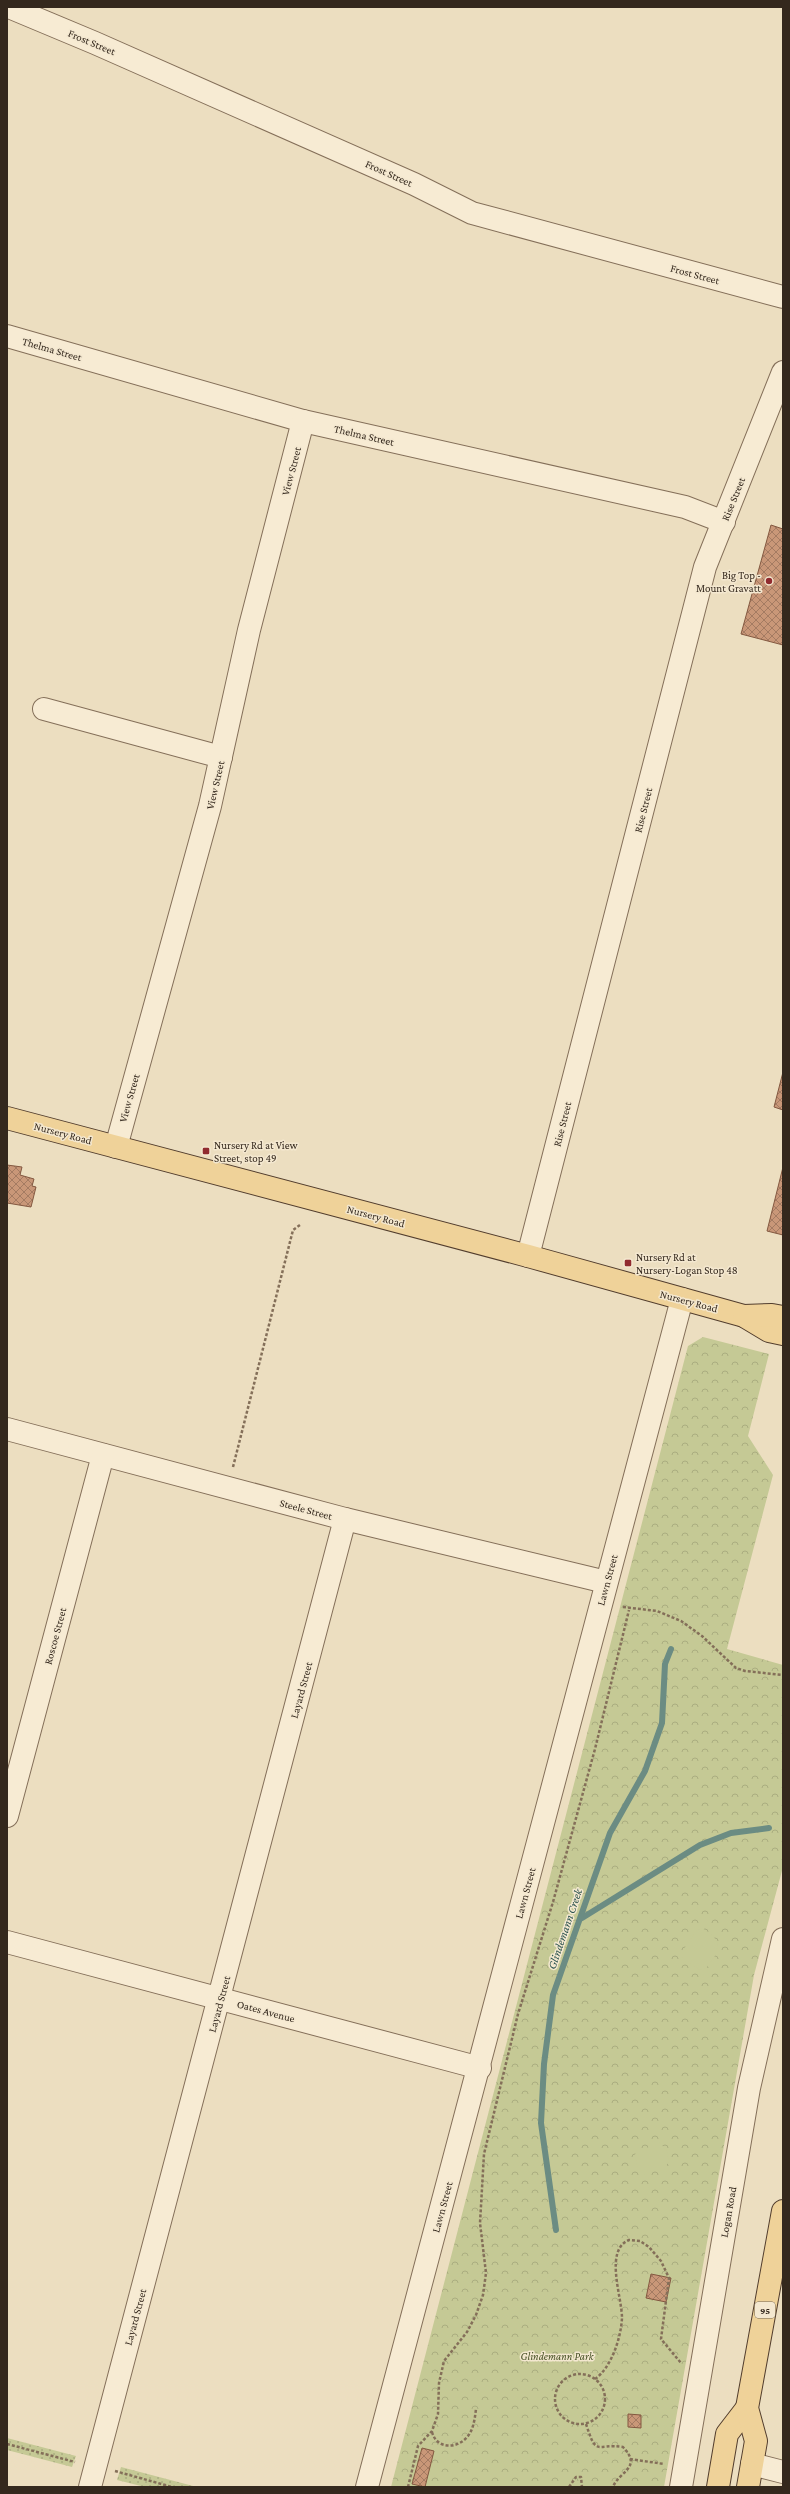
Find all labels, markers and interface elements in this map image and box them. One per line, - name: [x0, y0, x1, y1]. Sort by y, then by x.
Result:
- street label: Frost Street: [67, 27, 118, 57]
- street label: Frost Street: [364, 157, 415, 189]
- street label: Frost Street: [669, 262, 721, 286]
- street label: Thelma Street: [21, 335, 83, 363]
- street label: Thelma Street: [333, 422, 396, 448]
- street label: View Street: [279, 445, 303, 497]
- street label: Rise Street: [719, 475, 747, 523]
- place label: Big Top - Mount Gravatt: [696, 569, 761, 594]
- marker: Big Top - Mount Gravatt: [764, 576, 774, 586]
- street label: View Street: [204, 759, 227, 811]
- street label: Rise Street: [632, 786, 654, 834]
- street label: View Street: [116, 1072, 142, 1124]
- street label: Rise Street: [551, 1100, 573, 1148]
- street label: Nursery Road: [32, 1120, 93, 1148]
- place label: Nursery Rd at View Street, stop 49: [214, 1139, 299, 1165]
- marker: Nursery Rd at View Street, stop 49: [201, 1146, 211, 1156]
- street label: Nursery Road: [345, 1203, 406, 1231]
- place label: Nursery Rd at Nursery-Logan Stop 48: [636, 1251, 738, 1277]
- marker: Nursery Rd at Nursery-Logan Stop 48: [623, 1258, 633, 1268]
- street label: Nursery Road: [658, 1288, 719, 1316]
- street label: Steele Street: [278, 1496, 334, 1522]
- street label: Lawn Street: [594, 1553, 620, 1607]
- street label: Roscoe Street: [42, 1606, 68, 1666]
- street label: Layard Street: [288, 1660, 315, 1720]
- street label: Lawn Street: [512, 1866, 538, 1920]
- water label: Glindemann Creek: [545, 1886, 586, 1971]
- street label: Layard Street: [206, 1974, 233, 2034]
- street label: Oates Avenue: [236, 1997, 297, 2025]
- street label: Lawn Street: [429, 2180, 455, 2234]
- street label: Logan Road: [718, 2185, 739, 2239]
- street label: Layard Street: [122, 2287, 149, 2347]
- road number: 95: [755, 2302, 775, 2318]
- park label: Glindemann Park: [520, 2350, 595, 2362]

